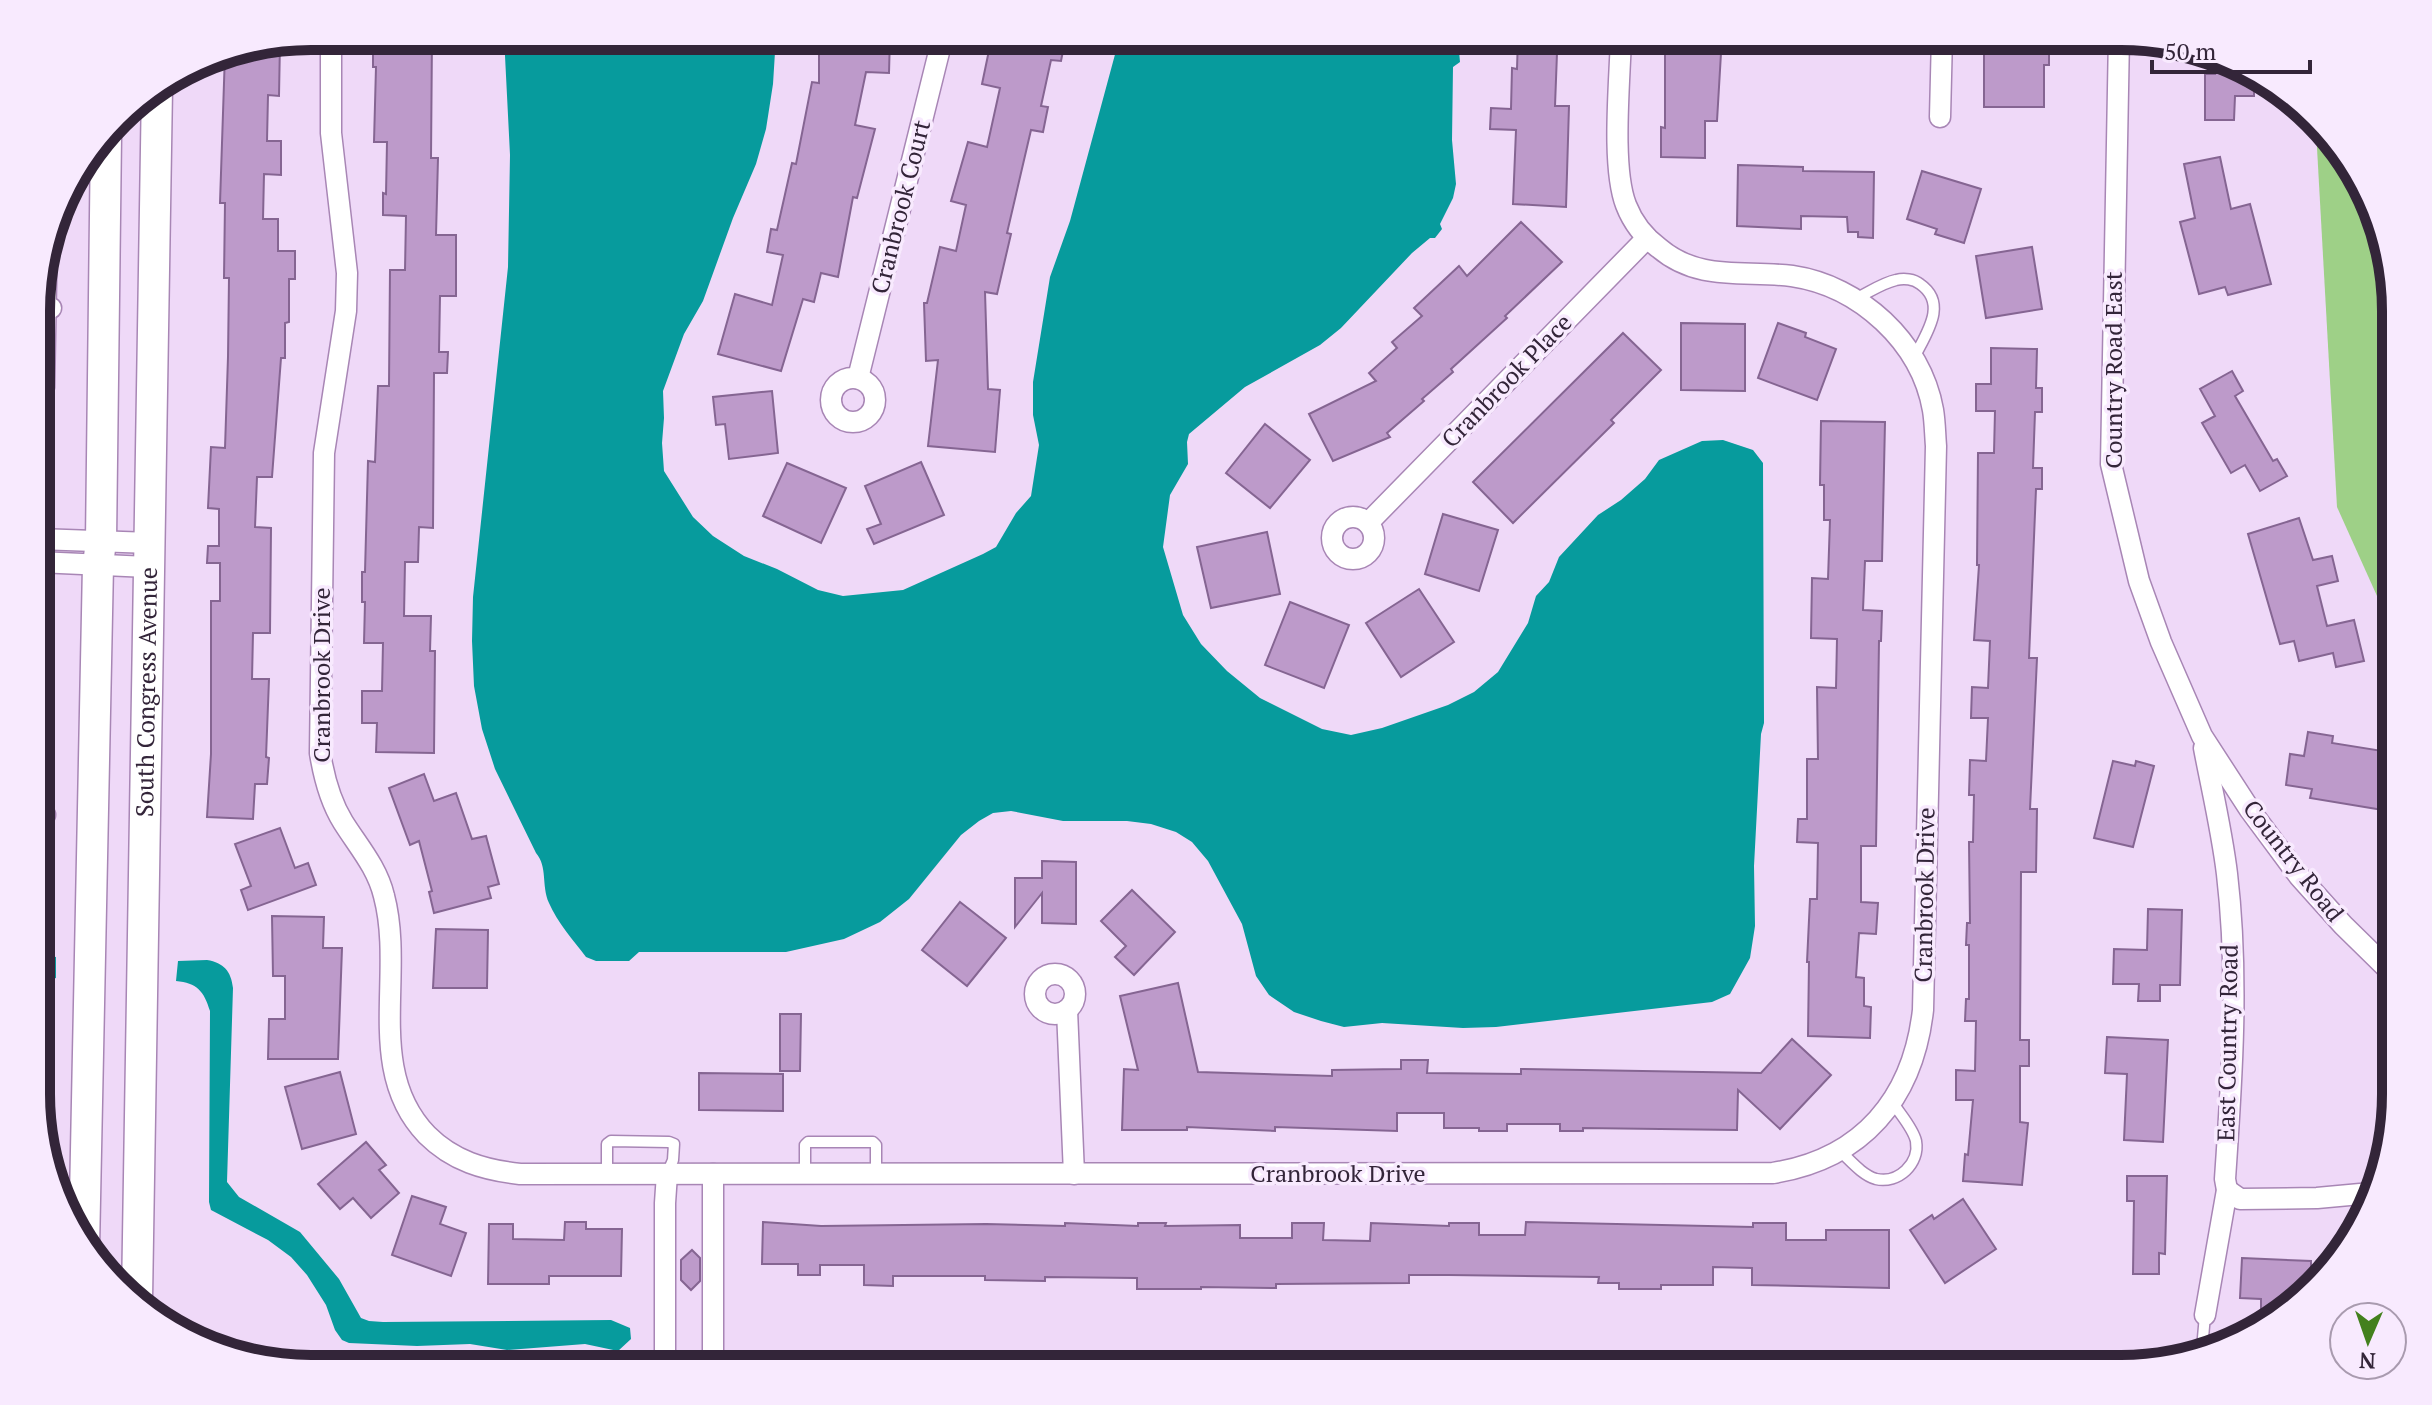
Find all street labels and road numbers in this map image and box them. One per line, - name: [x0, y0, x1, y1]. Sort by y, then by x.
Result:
- street label: Cranbrook Court: [863, 116, 937, 297]
- street label: Country Road East: [2097, 271, 2129, 469]
- street label: Cranbrook Place: [1434, 306, 1578, 454]
- street label: South Congress Avenue: [128, 567, 164, 817]
- street label: Cranbrook Drive: [305, 587, 337, 763]
- street label: Country Road: [2236, 793, 2351, 928]
- street label: Cranbrook Drive: [1906, 807, 1942, 983]
- street label: East Country Road: [2209, 944, 2245, 1142]
- street label: Cranbrook Drive: [1250, 1157, 1426, 1189]

